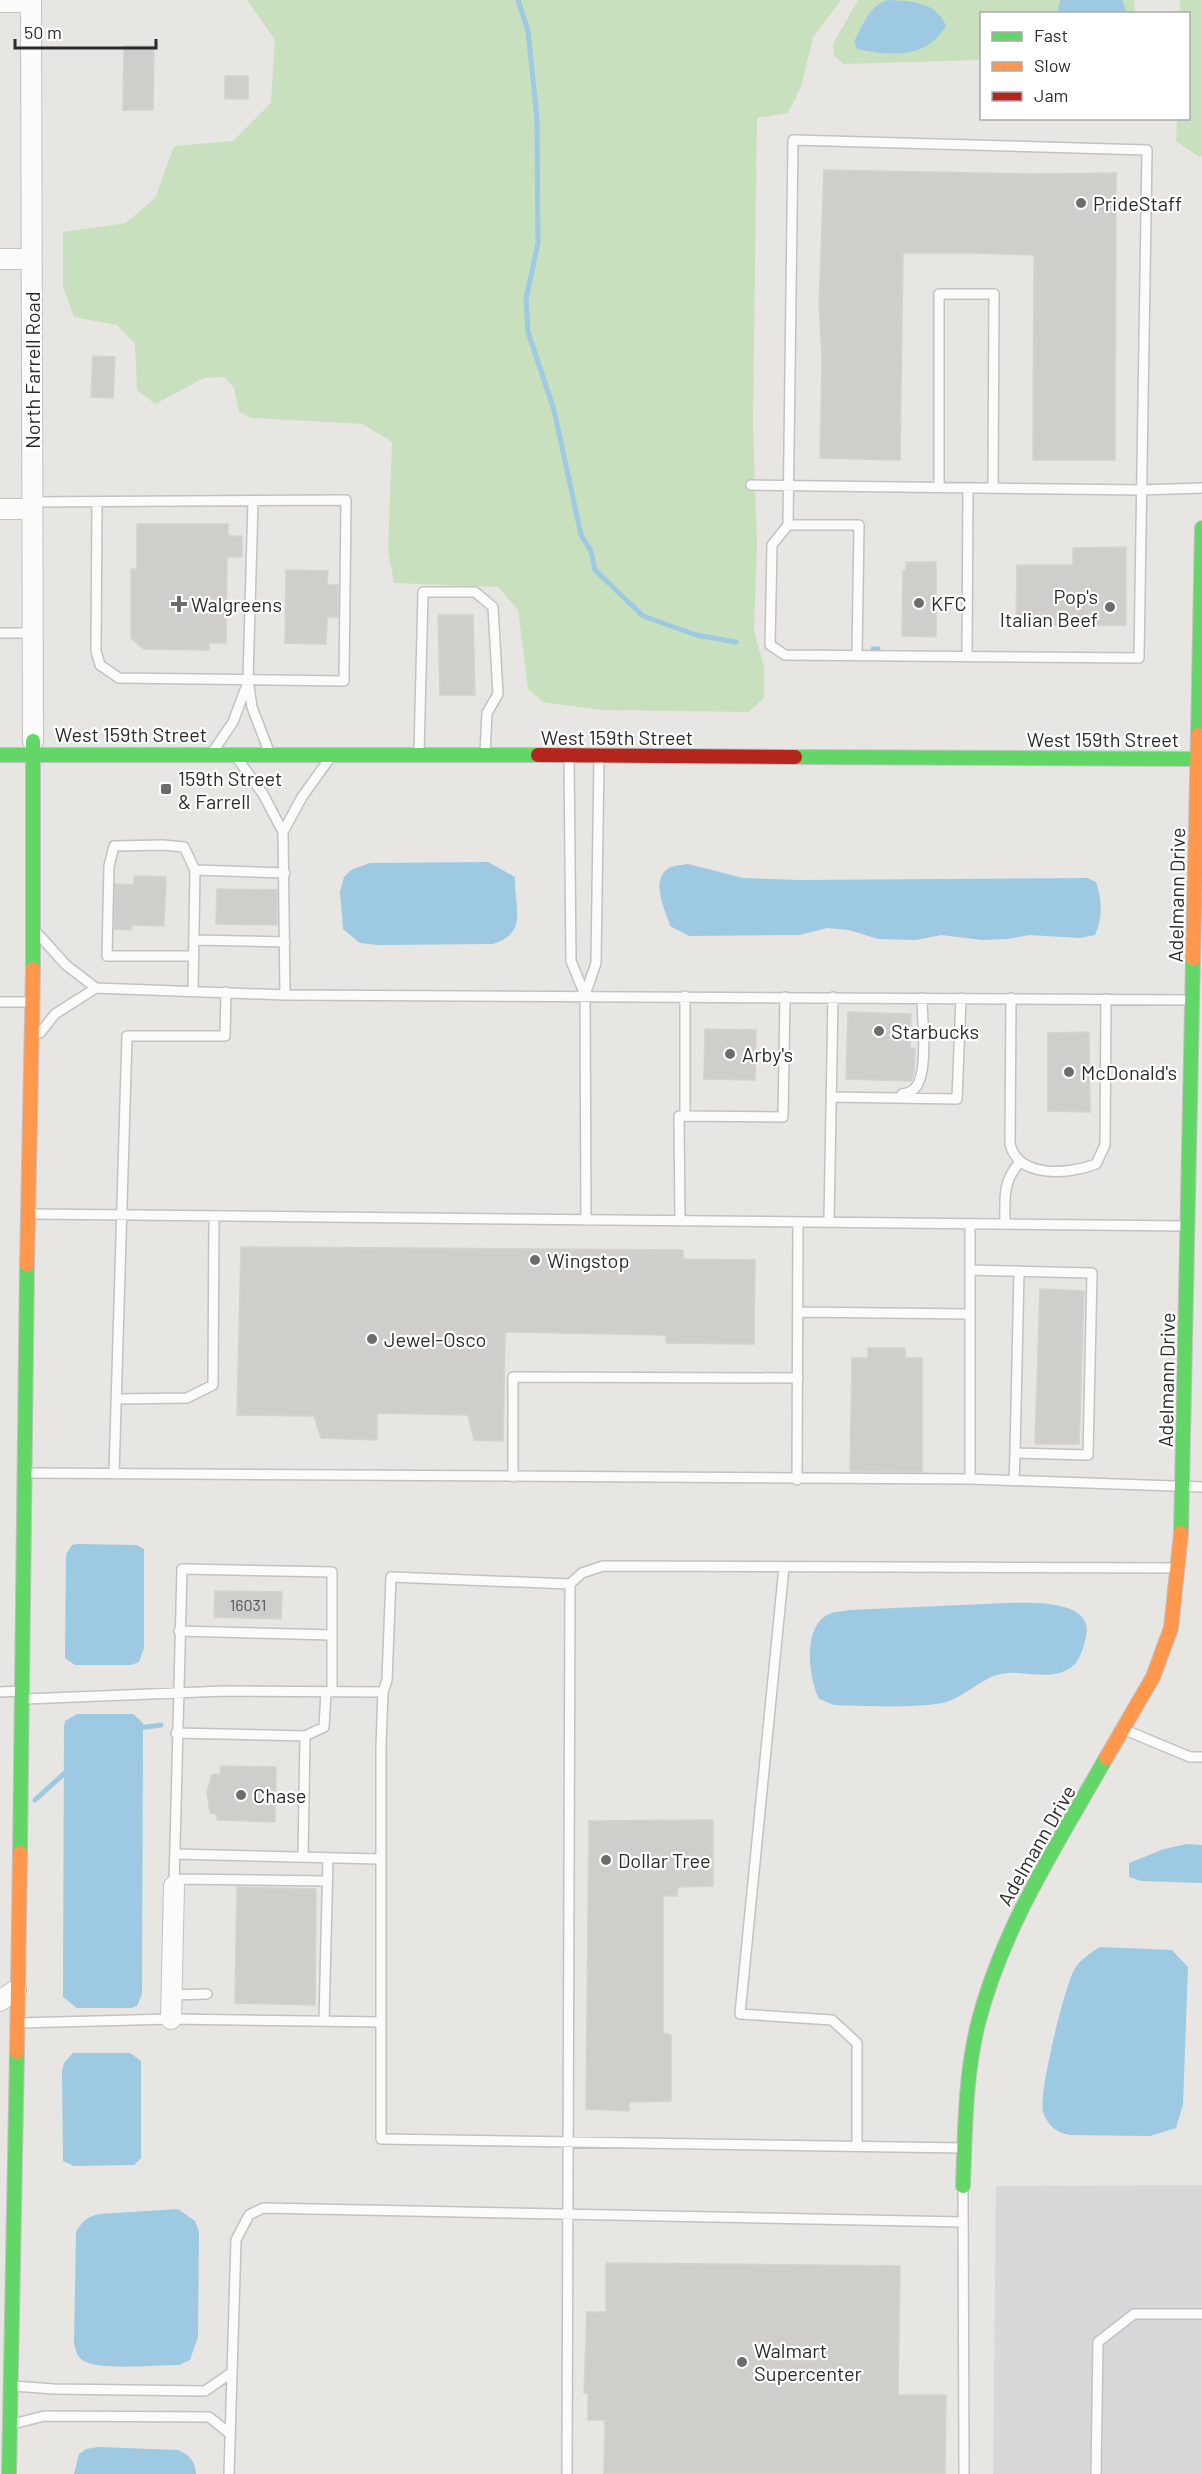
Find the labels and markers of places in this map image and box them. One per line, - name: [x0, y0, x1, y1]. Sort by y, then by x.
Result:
- place label: PrideStaff: [1093, 191, 1182, 215]
- marker: PrideStaff: [1074, 196, 1088, 210]
- place label: Pop's Italian Beef: [1000, 584, 1098, 631]
- place label: KFC: [931, 591, 967, 615]
- place label: Walgreens: [191, 592, 282, 616]
- marker: KFC: [912, 596, 926, 610]
- marker: Walgreens: [172, 597, 186, 611]
- marker: Pop's Italian Beef: [1103, 600, 1117, 614]
- place label: 159th Street & Farrell: [178, 766, 282, 813]
- marker: 159th Street & Farrell: [159, 782, 173, 796]
- place label: Starbucks: [891, 1019, 979, 1043]
- marker: Starbucks: [872, 1024, 886, 1038]
- place label: Arby's: [742, 1042, 793, 1066]
- marker: Arby's: [723, 1047, 737, 1061]
- place label: McDonald's: [1081, 1060, 1177, 1084]
- marker: McDonald's: [1062, 1065, 1076, 1079]
- place label: Wingstop: [547, 1248, 630, 1272]
- marker: Wingstop: [528, 1253, 542, 1267]
- place label: Jewel-Osco: [384, 1327, 486, 1351]
- marker: Jewel-Osco: [365, 1332, 379, 1346]
- place label: Chase: [253, 1783, 306, 1807]
- marker: Chase: [234, 1788, 248, 1802]
- place label: Dollar Tree: [618, 1848, 711, 1872]
- marker: Dollar Tree: [599, 1853, 613, 1867]
- place label: Walmart Supercenter: [754, 2338, 862, 2385]
- marker: Walmart Supercenter: [735, 2355, 749, 2369]

